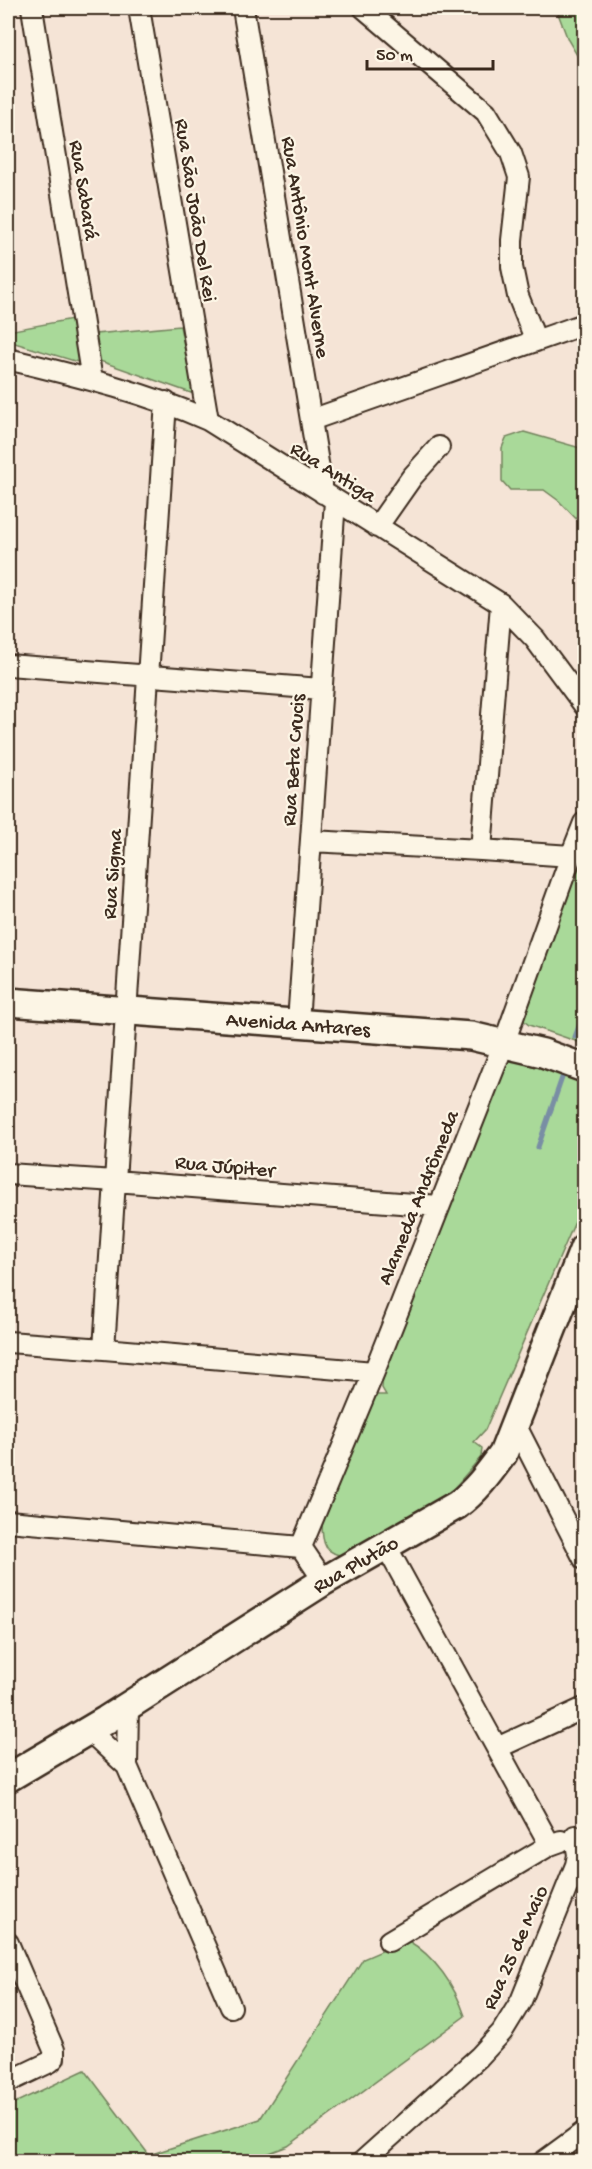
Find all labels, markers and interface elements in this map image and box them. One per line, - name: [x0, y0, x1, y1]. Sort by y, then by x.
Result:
- scale bar: [367, 33, 493, 71]
- text: 50 m: [376, 46, 413, 67]
- street label: Rua São João Del Rei: [167, 117, 220, 304]
- street label: Rua Antônio Mont Alverne: [274, 135, 334, 361]
- street label: Rua Sabará: [61, 139, 102, 244]
- street label: Rua Antiga: [285, 438, 381, 511]
- street label: Rua Beta Crucis: [278, 692, 313, 827]
- street label: Rua Sigma: [99, 827, 130, 920]
- street label: Avenida Antares: [225, 1009, 372, 1045]
- street label: Alameda Andrômeda: [374, 1106, 467, 1289]
- street label: Rua Júpiter: [174, 1152, 277, 1185]
- street label: Rua Plutão: [309, 1532, 404, 1601]
- street label: Rua 25 de Maio: [479, 1882, 556, 2015]

